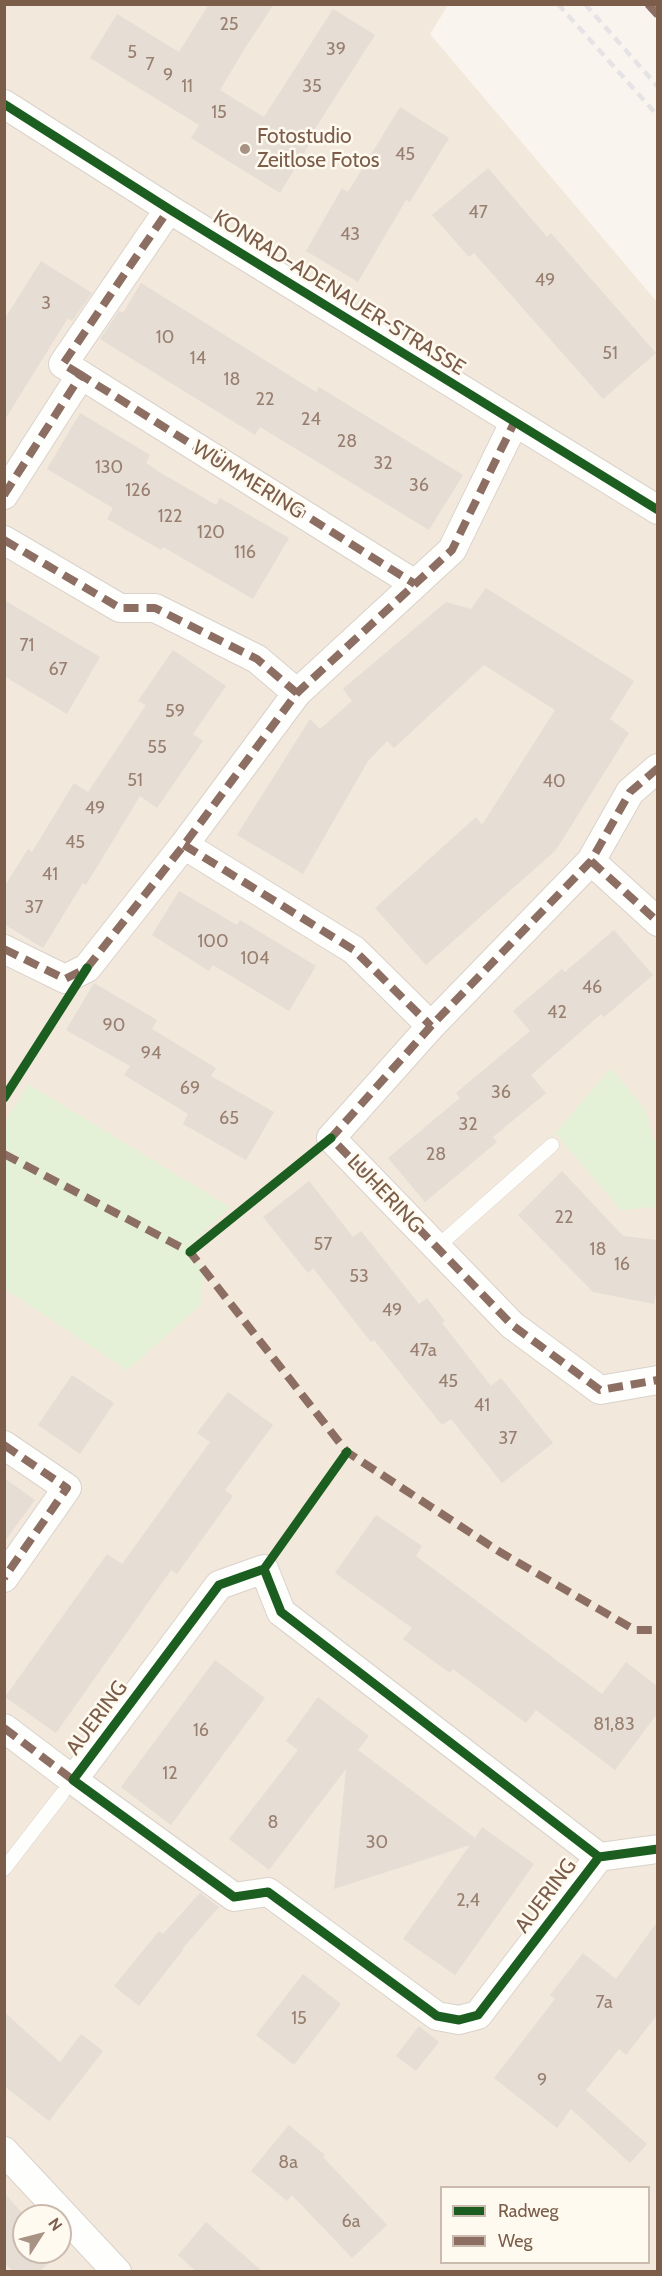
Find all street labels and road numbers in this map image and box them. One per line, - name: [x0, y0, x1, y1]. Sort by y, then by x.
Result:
- street label: KONRAD-ADENAUER-STRASSE: [208, 205, 470, 381]
- street label: WÜMMERING: [187, 436, 309, 524]
- street label: LUHERING: [342, 1150, 428, 1238]
- street label: AUERING: [61, 1676, 133, 1760]
- street label: AUERING: [510, 1854, 582, 1938]

